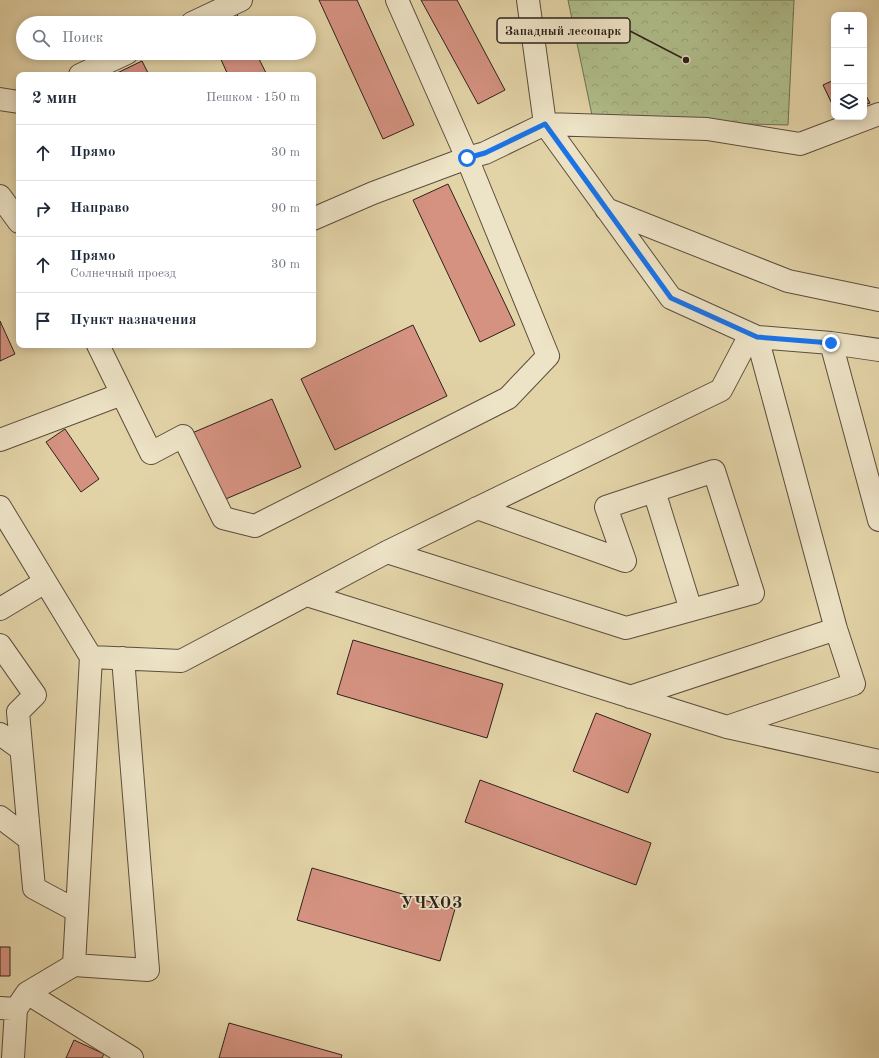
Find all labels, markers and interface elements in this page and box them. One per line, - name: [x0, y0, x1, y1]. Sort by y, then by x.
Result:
- map controls: [831, 12, 867, 120]
- button: +: [831, 12, 867, 48]
- search box: [16, 16, 316, 60]
- callout: Западный лесопарк: [497, 18, 630, 43]
- text: Западный лесопарк: [505, 25, 621, 38]
- icon: search: [30, 27, 52, 49]
- text: Поиск: [62, 31, 103, 46]
- button: −: [831, 48, 867, 84]
- button: layers: [831, 84, 867, 120]
- text: 2 мин: [32, 90, 77, 107]
- text: Пешком · 150 m: [206, 91, 300, 104]
- icon: ahead: [32, 142, 54, 164]
- text: Прямо: [70, 145, 116, 160]
- text: 30 m: [271, 146, 300, 159]
- route start: [458, 149, 476, 167]
- icon: right: [32, 198, 54, 220]
- text: Направо: [70, 201, 129, 216]
- text: 90 m: [271, 202, 300, 215]
- text: Прямо: [70, 249, 116, 264]
- icon: ahead: [32, 254, 54, 276]
- text: 30 m: [271, 258, 300, 271]
- text: Солнечный проезд: [70, 267, 176, 280]
- icon: arrive: [32, 310, 54, 332]
- text: Пункт назначения: [70, 313, 197, 328]
- route end: [822, 334, 840, 352]
- district label: УЧХОЗ: [401, 896, 463, 912]

